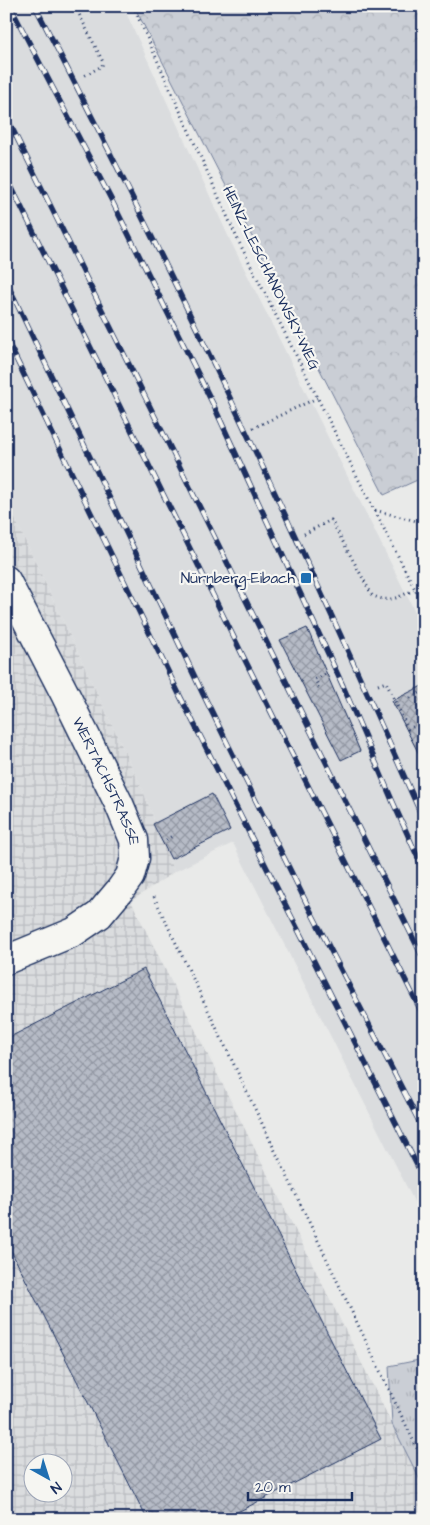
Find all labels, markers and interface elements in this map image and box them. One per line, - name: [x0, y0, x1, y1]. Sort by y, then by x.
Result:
- street label: HEINZ-LESCHANOWSKY-WEG: [217, 182, 325, 374]
- place label: Nürnberg-Eibach: [181, 568, 296, 590]
- marker: Nürnberg-Eibach: [299, 571, 313, 585]
- street label: WERTACHSTRASSE: [67, 713, 145, 846]
- north arrow: [22, 1452, 72, 1502]
- scale bar: [248, 1470, 351, 1502]
- text: N: [46, 1477, 65, 1498]
- text: 20 m: [255, 1477, 291, 1498]

